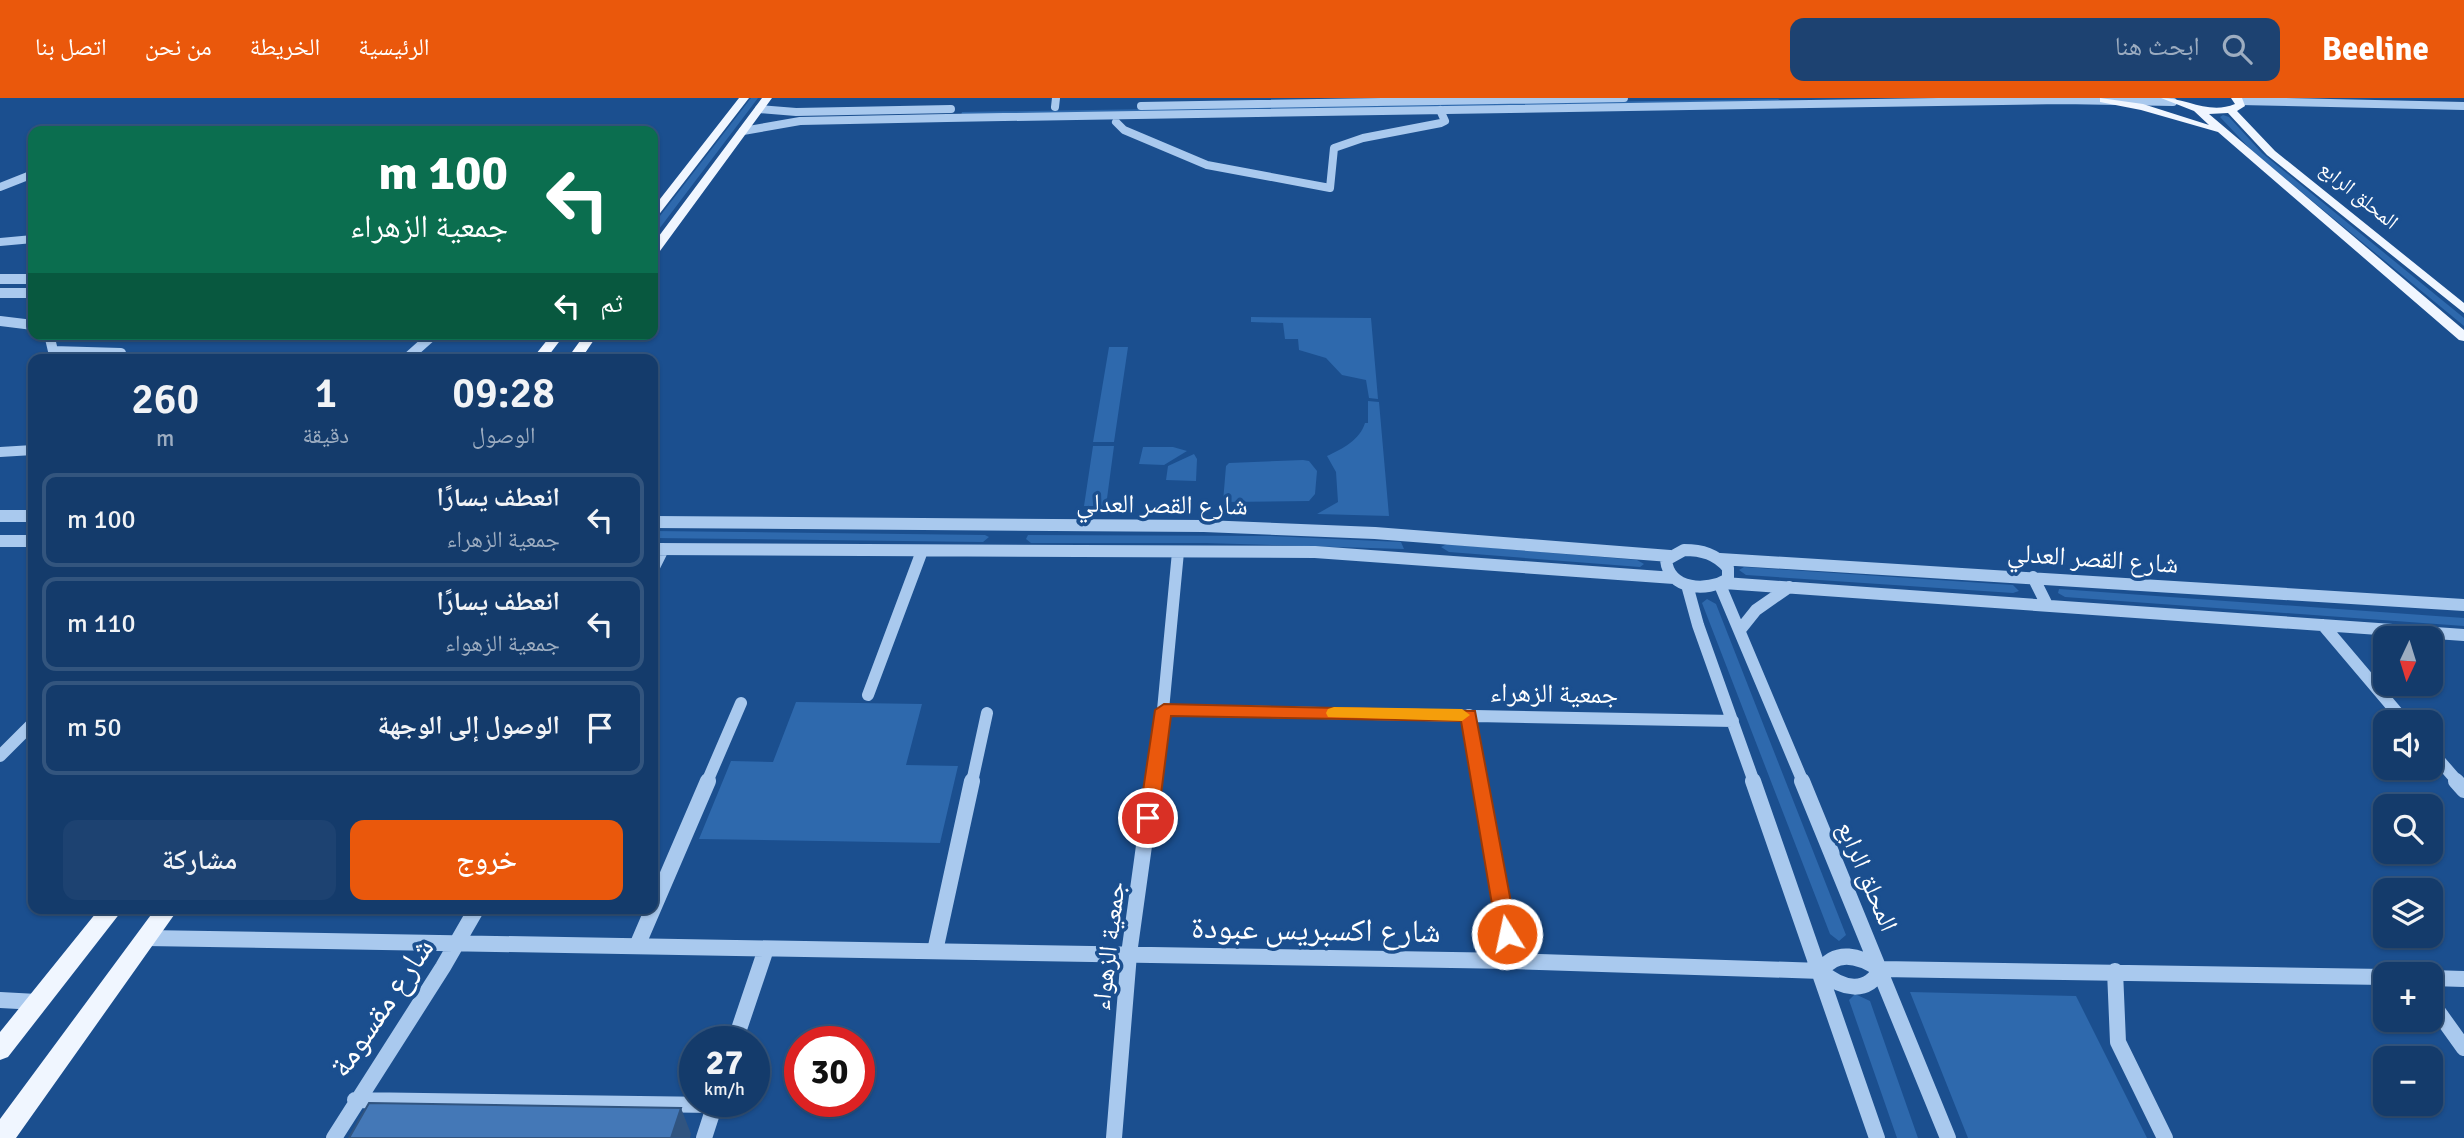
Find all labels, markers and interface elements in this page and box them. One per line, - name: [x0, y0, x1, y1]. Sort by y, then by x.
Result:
- search box: [1790, 18, 2280, 81]
- text: Beeline: [2322, 29, 2429, 70]
- icon: search: [2218, 30, 2256, 68]
- text: ابحث هنا: [2115, 31, 2200, 63]
- text: اتصل بنا: [35, 32, 107, 62]
- text: من نحن: [145, 32, 212, 62]
- text: الخريطة: [250, 32, 320, 62]
- text: الرئيسية: [358, 32, 429, 62]
- text: 100 m: [378, 143, 508, 203]
- icon: left: [532, 154, 623, 245]
- street label: المحلق الرابع: [2314, 155, 2404, 235]
- text: جمعية الزهراء: [350, 207, 508, 246]
- icon: left: [548, 287, 586, 325]
- text: ثم: [600, 288, 623, 320]
- text: 1: [314, 368, 337, 419]
- text: 09:28: [452, 368, 555, 419]
- text: 260: [131, 374, 199, 425]
- text: دقيقة: [302, 421, 349, 450]
- text: الوصول: [472, 421, 535, 450]
- text: m: [156, 424, 174, 453]
- text: انعطف يسارًا: [436, 482, 560, 514]
- street label: شارع القصر العدلي: [1076, 488, 1248, 526]
- icon: left: [581, 501, 619, 539]
- text: 100 m: [67, 504, 136, 536]
- text: جمعية الزهراء: [446, 525, 560, 554]
- street label: شارع القصر العدلي: [2006, 537, 2180, 585]
- text: انعطف يسارًا: [436, 586, 560, 618]
- icon: left: [581, 605, 619, 643]
- text: 110 m: [67, 608, 136, 640]
- north arrow: [2373, 626, 2443, 696]
- map controls: [2373, 626, 2443, 1116]
- text: جمعية الزهواء: [445, 629, 560, 658]
- street label: جمعية الزهراء: [1490, 677, 1618, 711]
- icon: arrive: [581, 709, 619, 747]
- text: الوصول إلى الوجهة: [378, 710, 560, 742]
- button: sound: [2373, 710, 2443, 780]
- text: 50 m: [67, 712, 122, 744]
- pin: [1118, 788, 1178, 848]
- button: search: [2373, 794, 2443, 864]
- icon: arrive: [1129, 799, 1167, 837]
- street label: المحلق الرابع: [1830, 817, 1905, 936]
- button: مشاركة: [63, 820, 336, 900]
- button: خروج: [350, 820, 623, 900]
- button: layers: [2373, 878, 2443, 948]
- street label: جمعية الزهواء: [1085, 880, 1133, 1013]
- position arrow: [1470, 897, 1544, 971]
- street label: شارع اكسبريس عبودة: [1191, 908, 1441, 951]
- street label: شارع مقسومة: [320, 930, 442, 1085]
- button: +: [2373, 962, 2443, 1032]
- speed limit sign: 30: [784, 1026, 875, 1117]
- text: 27: [706, 1041, 743, 1084]
- button: −: [2373, 1046, 2443, 1116]
- text: km/h: [704, 1078, 745, 1100]

